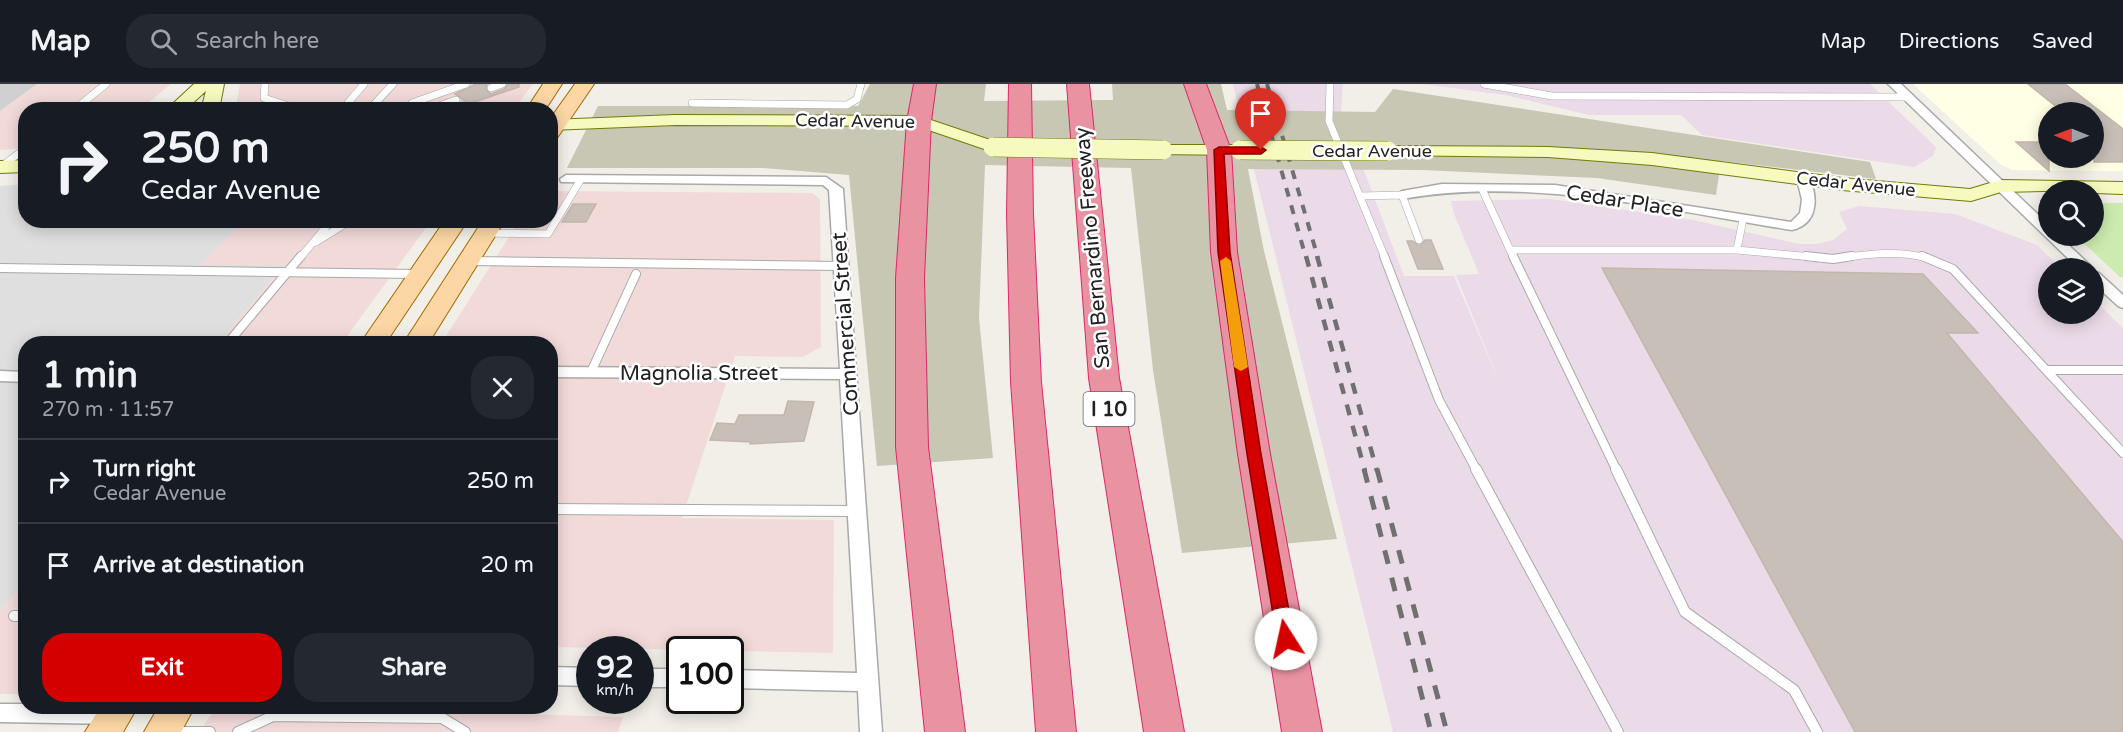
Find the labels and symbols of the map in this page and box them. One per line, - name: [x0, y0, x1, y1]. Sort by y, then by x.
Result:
- pin: [1235, 88, 1286, 150]
- north arrow: [2038, 102, 2104, 168]
- street label: Cedar Avenue: [795, 109, 915, 133]
- street label: San Bernardino Freeway: [1069, 126, 1116, 370]
- street label: Cedar Avenue: [1312, 140, 1432, 162]
- street label: Cedar Avenue: [1795, 167, 1917, 201]
- street label: Cedar Place: [1564, 180, 1686, 223]
- street label: Commercial Street: [827, 231, 864, 417]
- street label: Magnolia Street: [620, 361, 778, 386]
- road number: I 10: [1084, 392, 1134, 426]
- position arrow: [1254, 607, 1318, 671]
- speed limit sign: 100: [666, 636, 744, 714]

